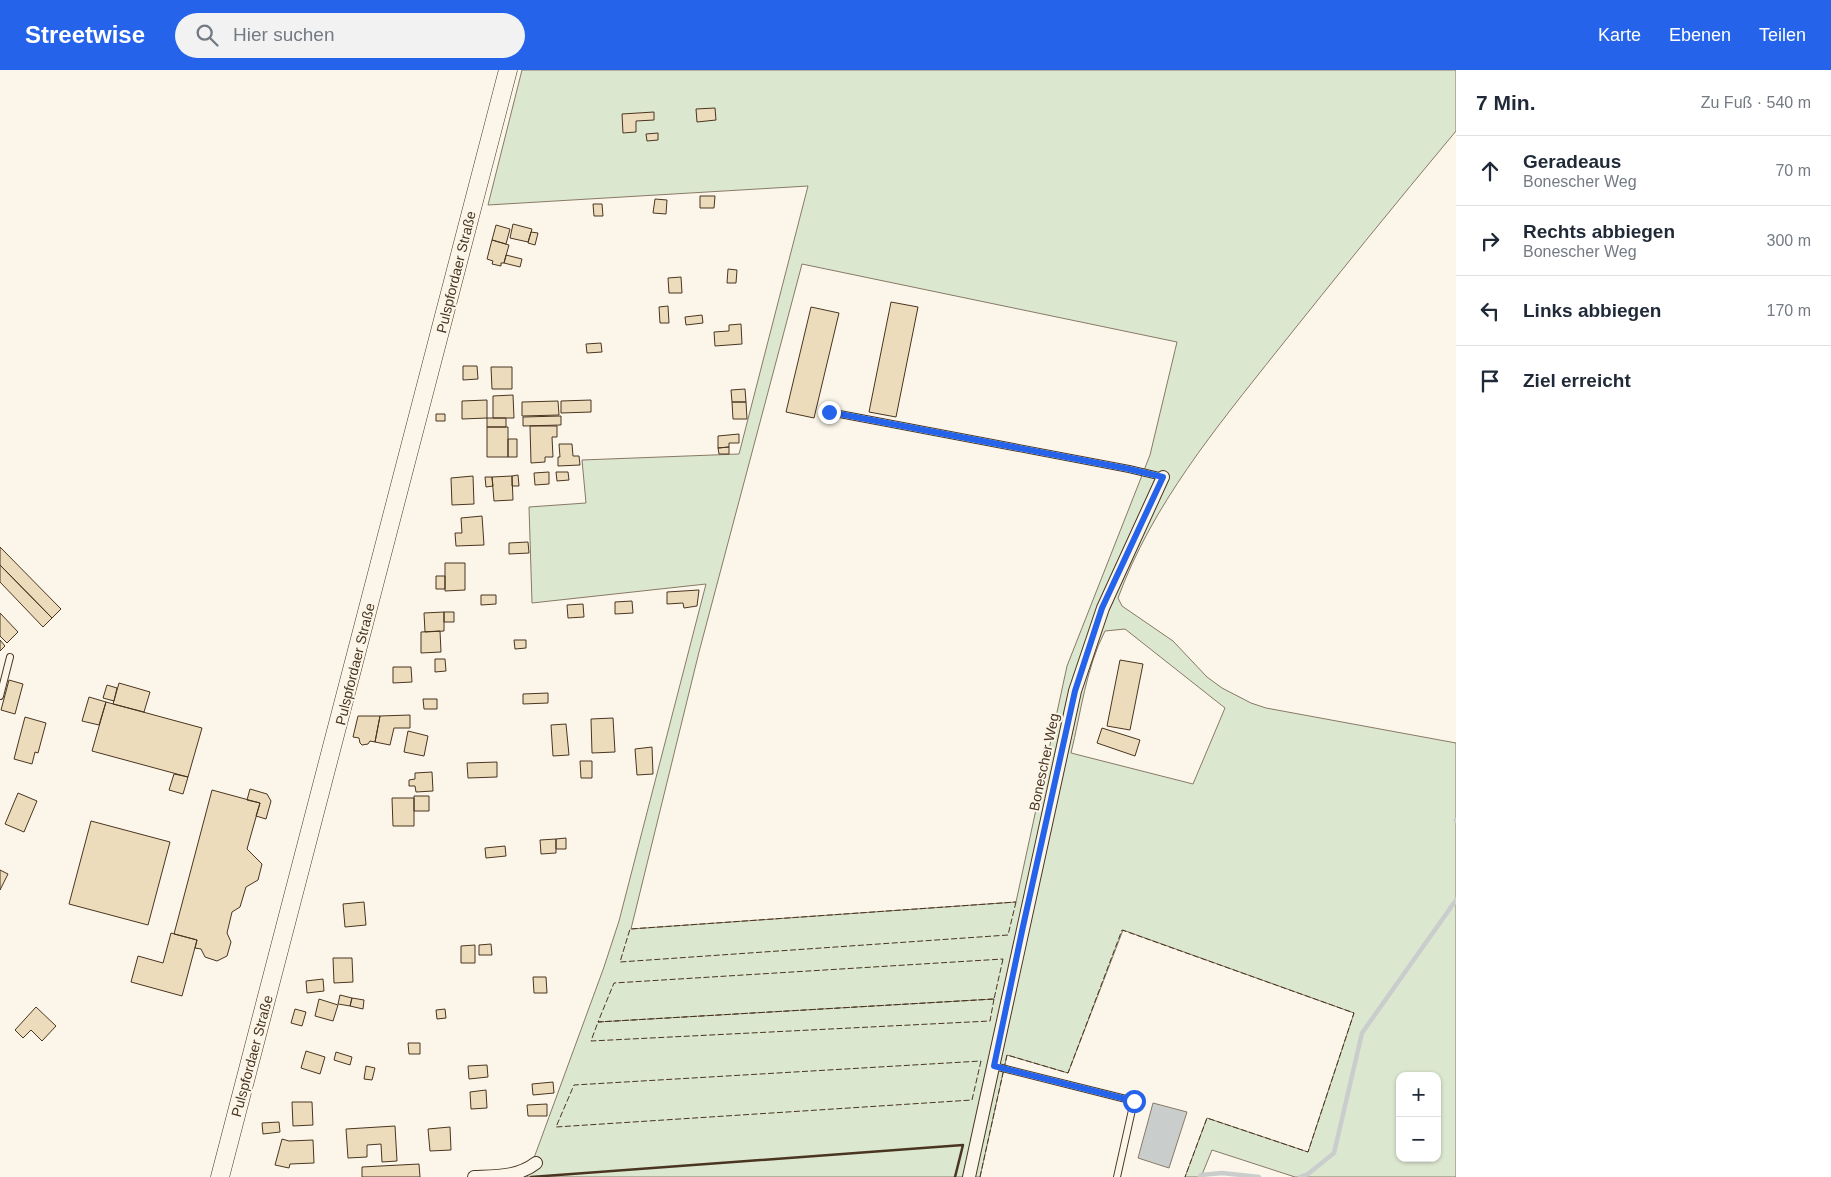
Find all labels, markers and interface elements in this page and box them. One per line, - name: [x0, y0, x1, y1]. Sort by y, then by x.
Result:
- search box: [175, 13, 525, 58]
- text: Streetwise: [25, 21, 145, 48]
- icon: search: [193, 21, 221, 49]
- text: Hier suchen: [233, 24, 334, 45]
- text: Karte: [1598, 25, 1641, 45]
- text: Ebenen: [1669, 25, 1731, 45]
- text: Teilen: [1759, 25, 1806, 45]
- text: 7 Min.: [1476, 91, 1536, 114]
- text: Zu Fuß · 540 m: [1701, 94, 1811, 111]
- text: Geradeaus: [1523, 151, 1621, 172]
- icon: ahead: [1476, 157, 1504, 185]
- text: 70 m: [1775, 162, 1811, 179]
- text: Bonescher Weg: [1523, 173, 1637, 190]
- street label: Pulspfordaer Straße: [433, 209, 479, 335]
- text: Rechts abbiegen: [1523, 221, 1675, 242]
- icon: right: [1476, 227, 1504, 255]
- text: 300 m: [1767, 232, 1811, 249]
- text: Bonescher Weg: [1523, 243, 1637, 260]
- icon: left: [1476, 297, 1504, 325]
- text: Links abbiegen: [1523, 300, 1661, 321]
- text: 170 m: [1767, 302, 1811, 319]
- icon: arrive: [1476, 367, 1504, 395]
- text: Ziel erreicht: [1523, 370, 1631, 391]
- route end: [818, 401, 841, 424]
- street label: Pulspfordaer Straße: [332, 601, 378, 727]
- street label: Bonescher Weg: [1026, 712, 1062, 812]
- street label: Pulspfordaer Straße: [228, 993, 276, 1119]
- map controls: [1396, 1072, 1441, 1162]
- button: +: [1396, 1072, 1441, 1117]
- route start: [1123, 1090, 1146, 1113]
- button: −: [1396, 1117, 1441, 1162]

